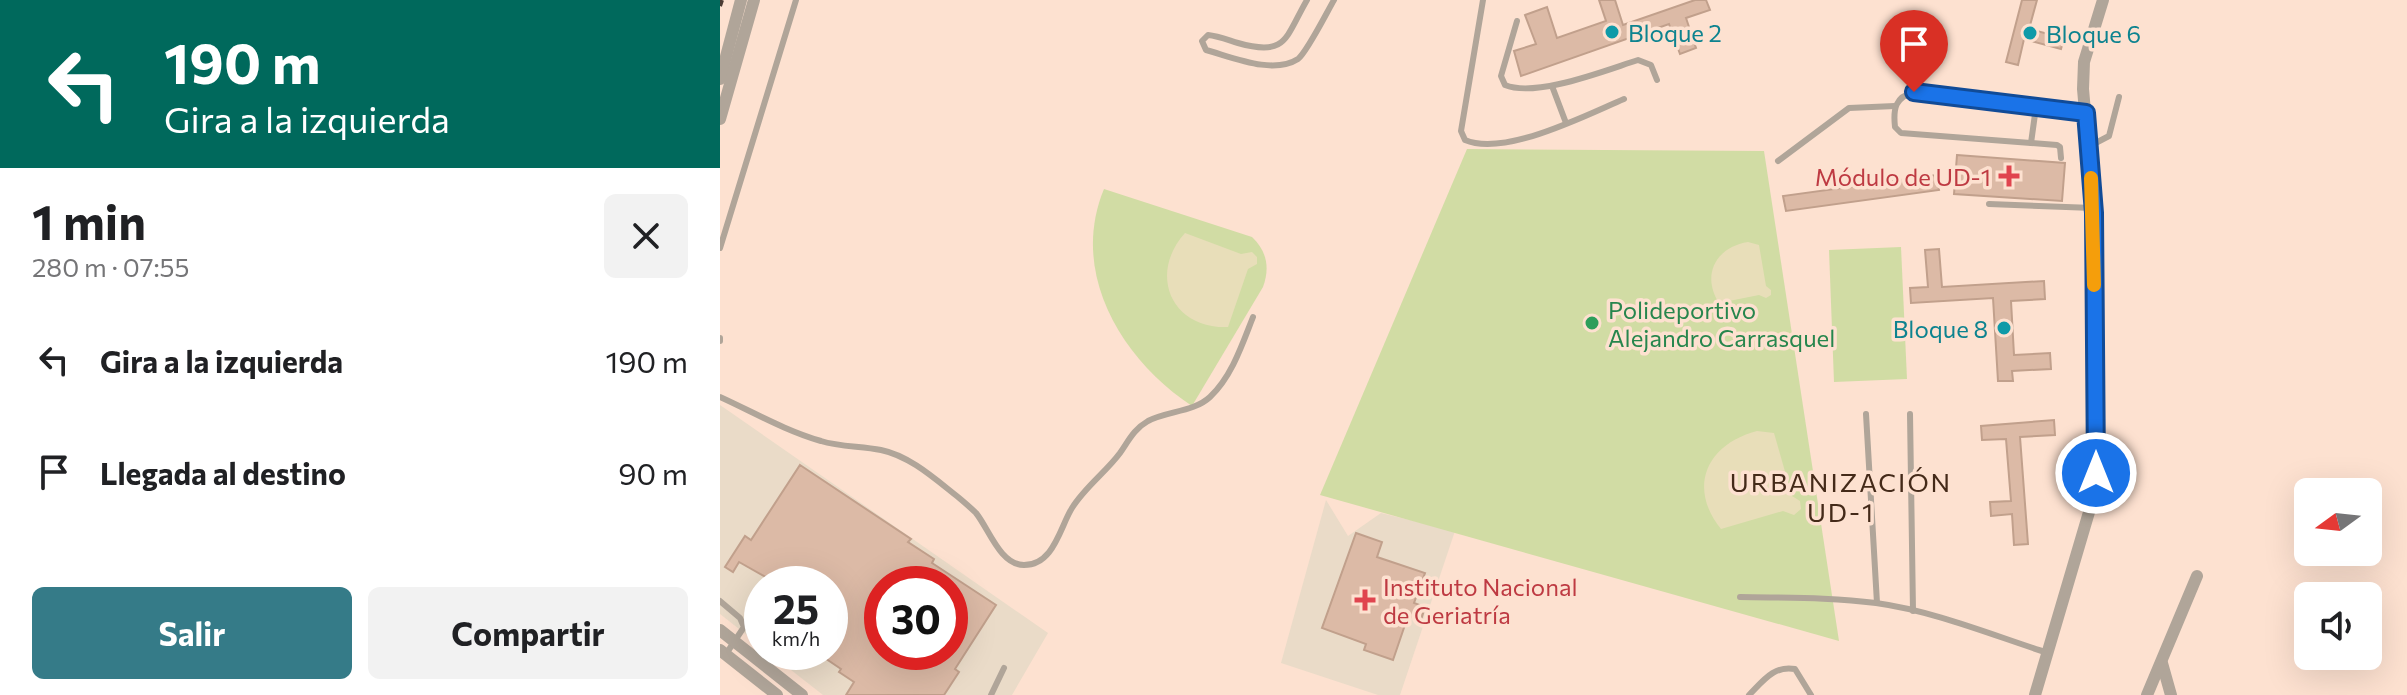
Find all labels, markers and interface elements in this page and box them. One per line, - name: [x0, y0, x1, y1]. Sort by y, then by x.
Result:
- pin: [1880, 10, 1948, 92]
- place label: Bloque 2: [1628, 18, 1722, 47]
- place label: Bloque 6: [2046, 19, 2141, 48]
- icon: arrive: [1892, 22, 1936, 66]
- marker: Bloque 2: [1603, 23, 1621, 41]
- marker: Bloque 6: [2021, 24, 2039, 42]
- text: 190 m: [164, 27, 321, 96]
- icon: left: [32, 32, 136, 136]
- text: Gira a la izquierda: [164, 96, 450, 140]
- place label: Módulo de UD-1: [1815, 162, 1991, 191]
- marker: Módulo de UD-1: [1998, 165, 2020, 187]
- text: 1 min: [32, 191, 146, 250]
- button: close: [604, 194, 688, 278]
- text: 280 m · 07:55: [32, 251, 189, 282]
- place label: Polideportivo Alejandro Carrasquel: [1608, 295, 1835, 352]
- marker: Polideportivo Alejandro Carrasquel: [1583, 314, 1601, 332]
- place label: Bloque 8: [1893, 314, 1988, 343]
- marker: Bloque 8: [1995, 319, 2013, 337]
- icon: left: [32, 338, 76, 382]
- text: Gira a la izquierda: [100, 342, 343, 379]
- text: 190 m: [605, 342, 688, 379]
- position arrow: [2054, 431, 2138, 515]
- icon: arrive: [32, 450, 76, 494]
- text: Llegada al destino: [100, 454, 346, 491]
- text: 90 m: [618, 454, 688, 491]
- district label: URBANIZACIÓN UD-1: [1730, 466, 1952, 527]
- north arrow: [2294, 478, 2382, 566]
- map controls: [2294, 478, 2382, 670]
- speed limit sign: 30: [864, 566, 968, 670]
- place label: Instituto Nacional de Geriatría: [1383, 572, 1578, 629]
- button: sound: [2294, 582, 2382, 670]
- text: 25: [773, 583, 819, 632]
- button: Salir: [32, 587, 352, 679]
- button: Compartir: [368, 587, 688, 679]
- marker: Instituto Nacional de Geriatría: [1354, 589, 1376, 611]
- text: km/h: [772, 626, 820, 650]

